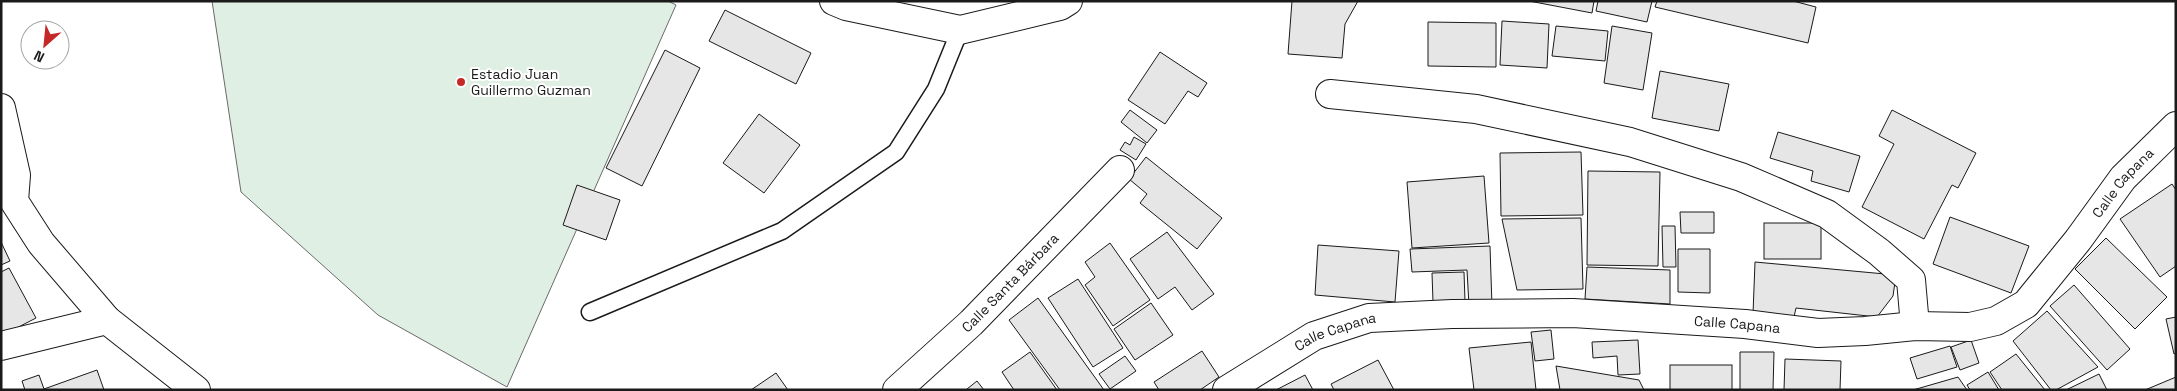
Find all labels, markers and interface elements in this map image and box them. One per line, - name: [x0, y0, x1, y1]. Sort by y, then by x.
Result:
- north arrow: [20, 20, 70, 70]
- text: N: [31, 46, 47, 67]
- place label: Estadio Juan Guillermo Guzman: [471, 65, 591, 99]
- marker: Estadio Juan Guillermo Guzman: [455, 76, 467, 88]
- street label: Calle Capana: [2088, 144, 2158, 221]
- street label: Calle Santa Bárbara: [958, 229, 1063, 336]
- street label: Calle Capana: [1291, 309, 1376, 355]
- street label: Calle Capana: [1693, 312, 1781, 337]

